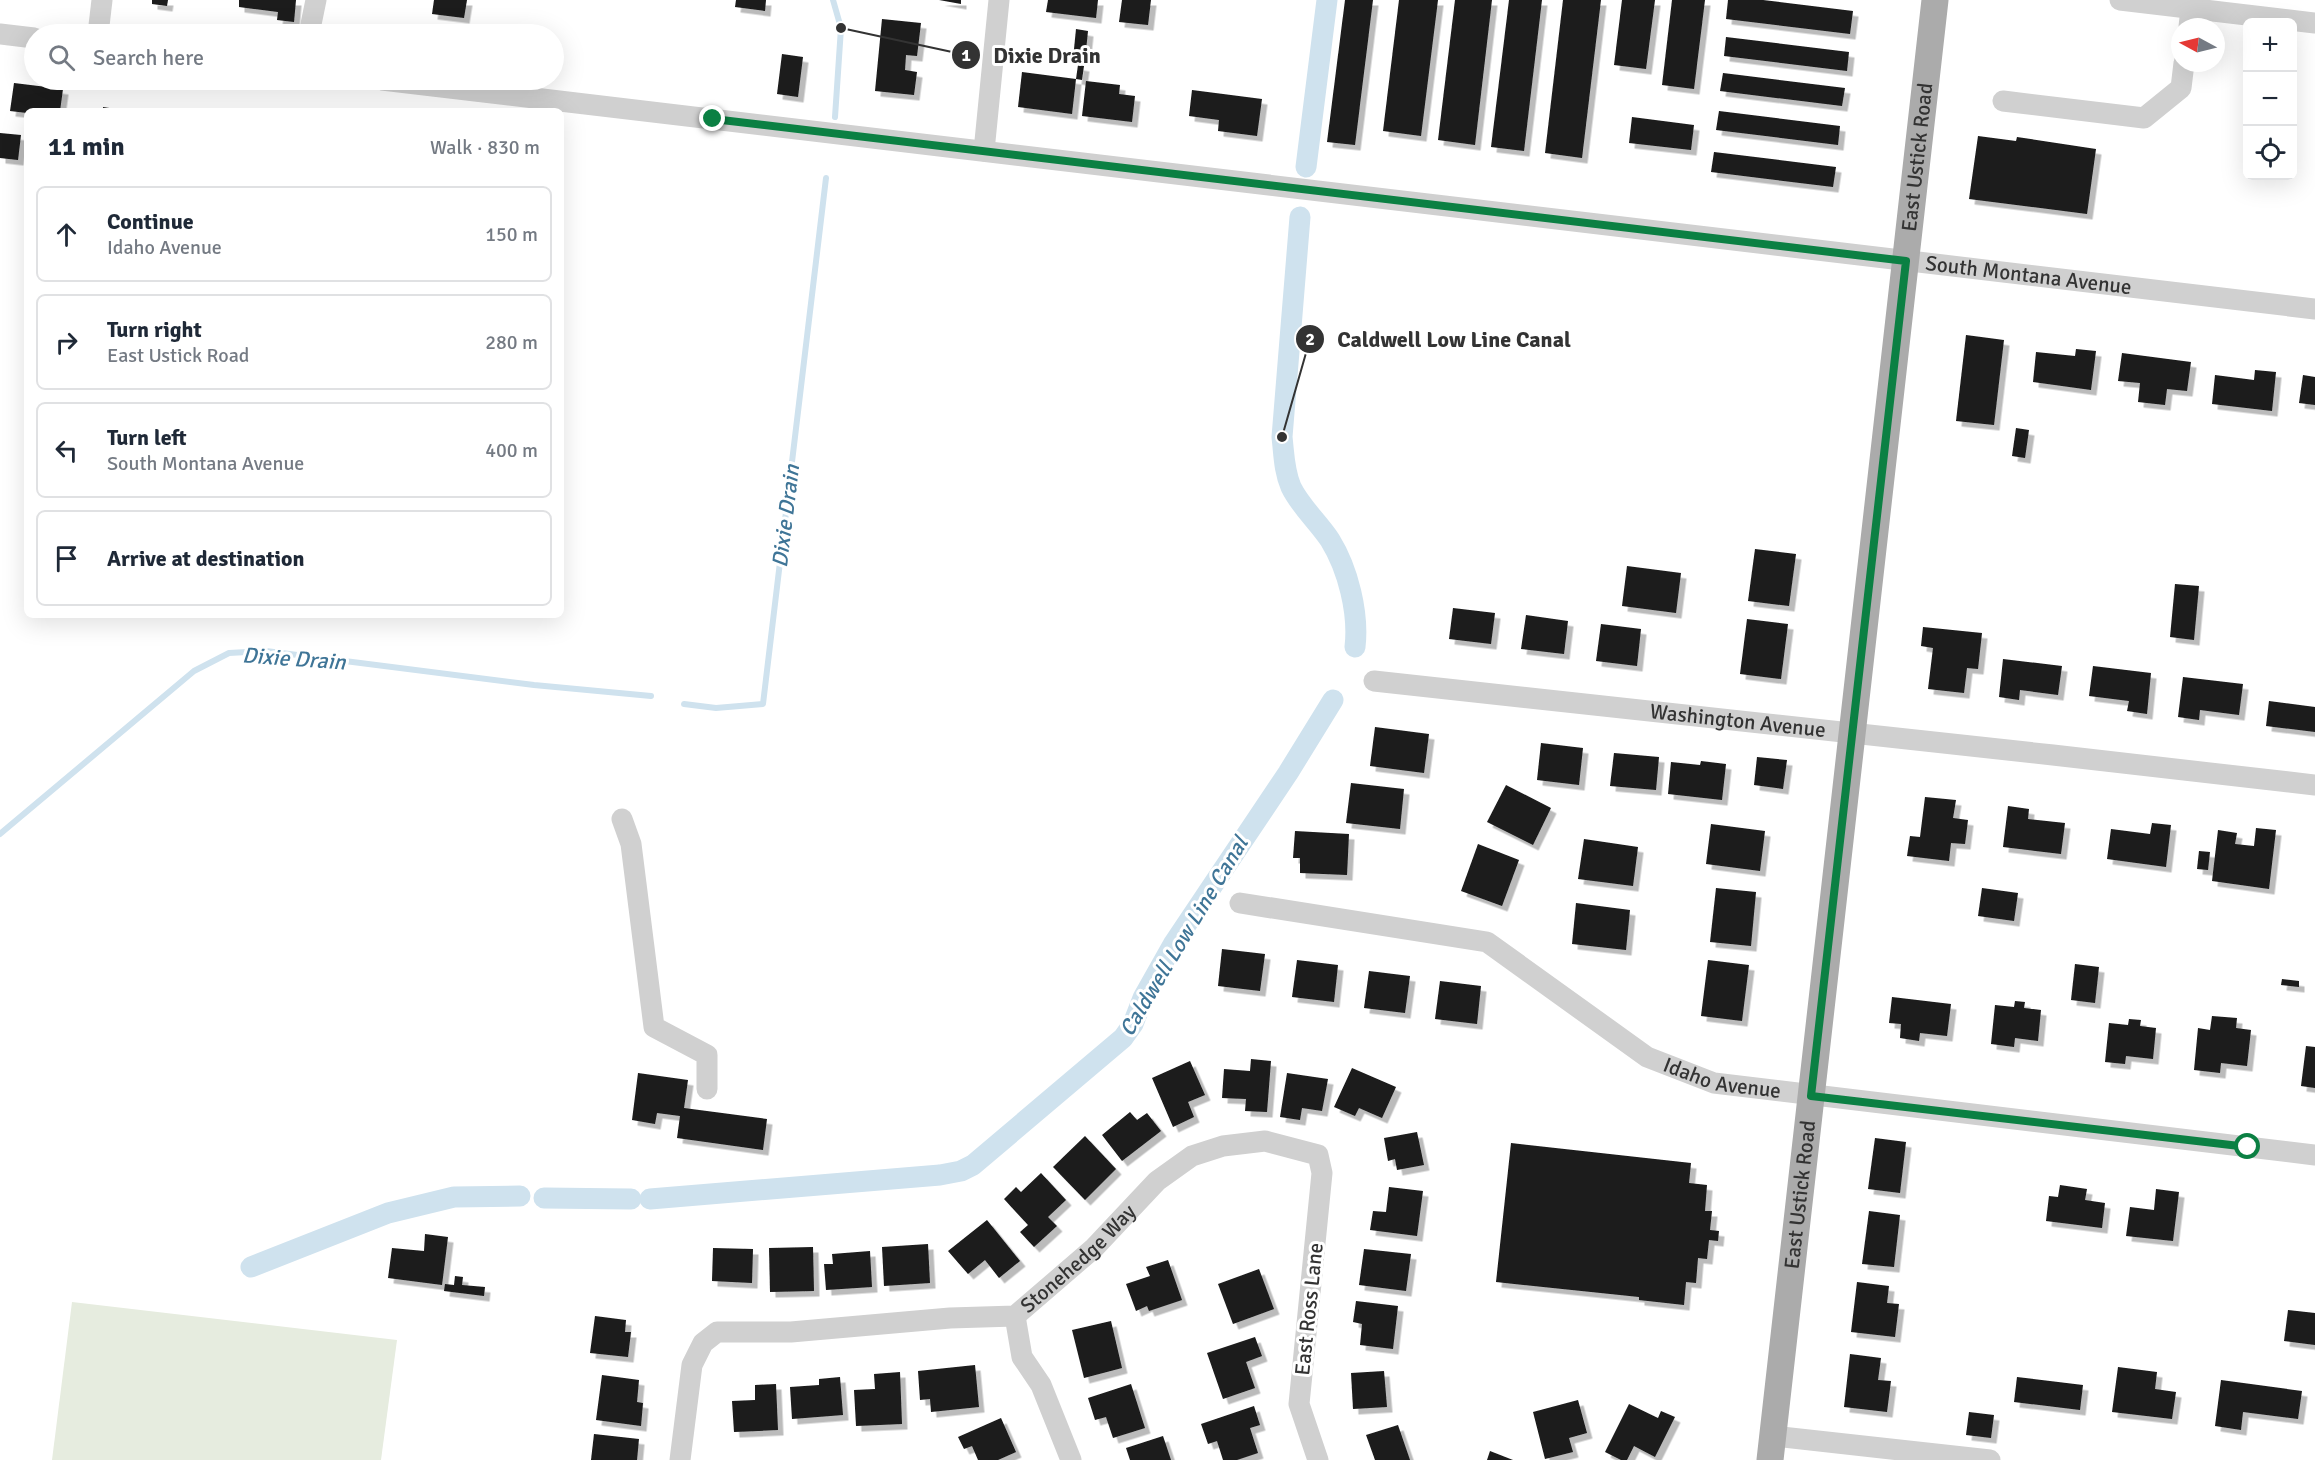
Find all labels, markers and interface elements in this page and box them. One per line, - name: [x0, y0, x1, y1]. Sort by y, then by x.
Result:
- north arrow: [2171, 18, 2225, 72]
- map controls: [2243, 18, 2297, 180]
- button: +: [2243, 18, 2297, 72]
- search box: [24, 24, 564, 90]
- callout: Dixie Drain: [951, 35, 1113, 75]
- icon: search: [45, 41, 78, 74]
- text: Dixie Drain: [993, 42, 1101, 69]
- text: Search here: [93, 44, 204, 71]
- text: 1: [961, 44, 971, 66]
- button: −: [2243, 72, 2297, 126]
- street label: East Ustick Road: [1896, 82, 1939, 233]
- route end: [699, 105, 725, 131]
- button: locate: [2243, 126, 2297, 180]
- text: 11 min: [48, 131, 125, 163]
- text: Walk · 830 m: [430, 135, 540, 160]
- text: Continue: [107, 208, 194, 235]
- icon: ahead: [50, 218, 83, 251]
- text: 150 m: [485, 222, 538, 247]
- text: Idaho Avenue: [107, 235, 222, 260]
- street label: South Montana Avenue: [1924, 250, 2133, 300]
- text: Turn right: [107, 316, 202, 343]
- callout: Caldwell Low Line Canal: [1295, 319, 1583, 359]
- icon: right: [50, 326, 83, 359]
- text: Caldwell Low Line Canal: [1337, 326, 1571, 353]
- text: 2: [1305, 328, 1315, 350]
- text: 280 m: [485, 330, 538, 355]
- text: East Ustick Road: [107, 343, 249, 368]
- text: Turn left: [107, 424, 187, 451]
- icon: left: [50, 434, 83, 467]
- text: 400 m: [485, 438, 538, 463]
- text: South Montana Avenue: [107, 451, 304, 476]
- water label: Dixie Drain: [766, 462, 805, 569]
- icon: arrive: [50, 542, 83, 575]
- text: Arrive at destination: [107, 545, 304, 572]
- water label: Dixie Drain: [241, 641, 347, 676]
- street label: Washington Avenue: [1649, 698, 1827, 743]
- water label: Caldwell Low Line Canal: [1113, 830, 1255, 1041]
- street label: Idaho Avenue: [1660, 1052, 1782, 1104]
- street label: East Ustick Road: [1779, 1119, 1821, 1270]
- route start: [2234, 1133, 2260, 1159]
- street label: Stonehedge Way: [1015, 1199, 1141, 1319]
- street label: East Ross Lane: [1289, 1241, 1329, 1377]

